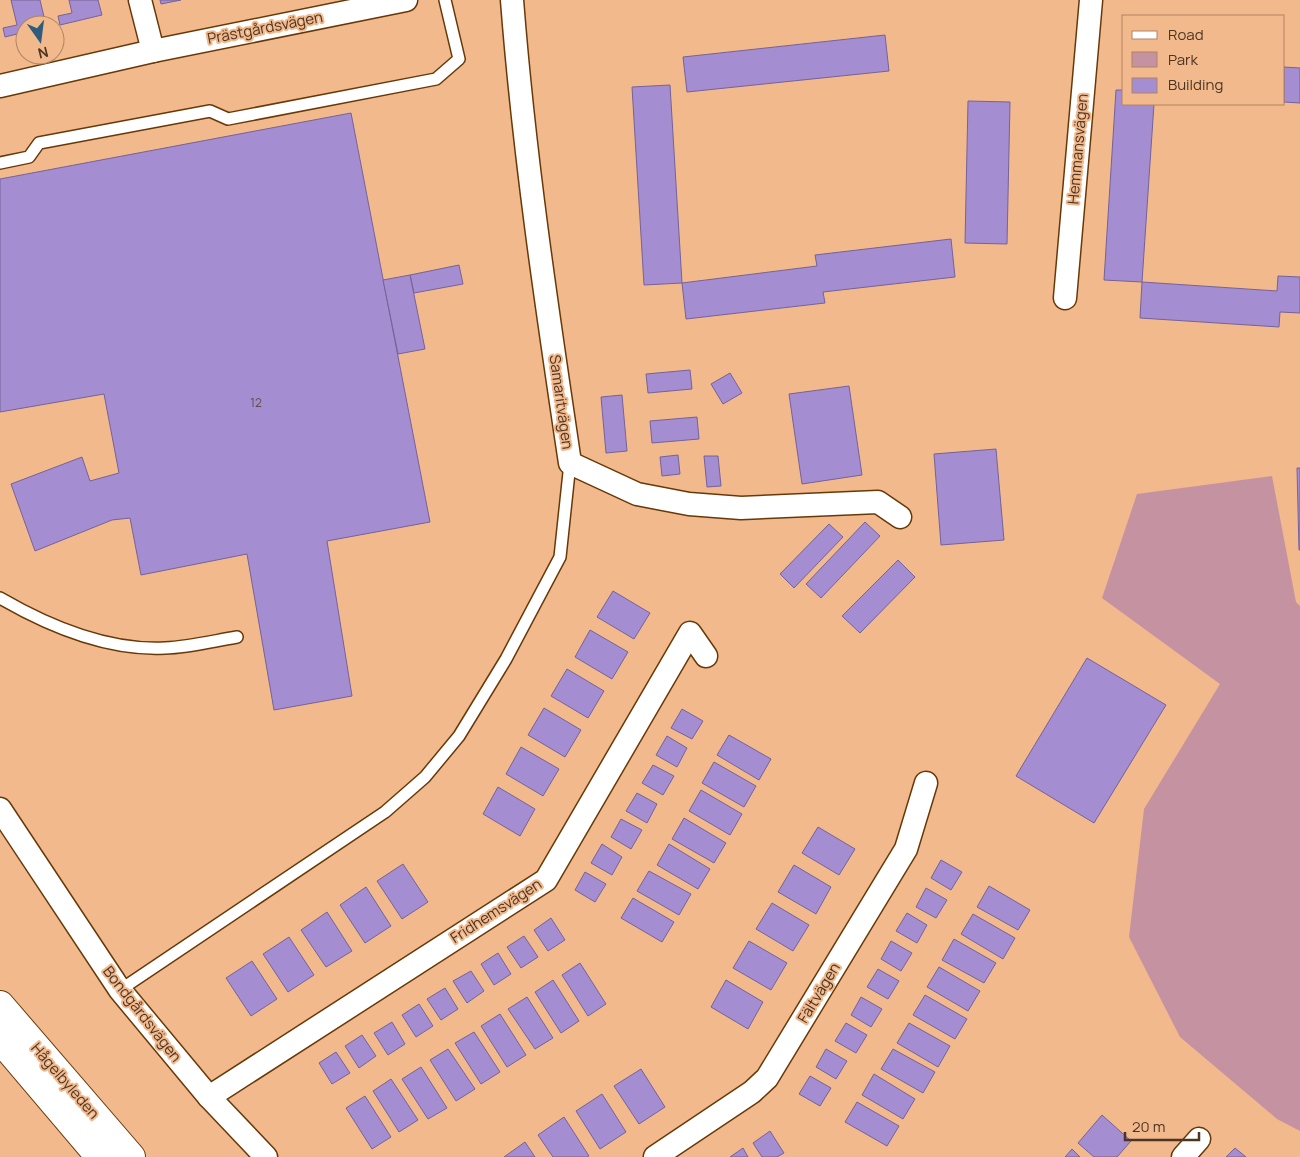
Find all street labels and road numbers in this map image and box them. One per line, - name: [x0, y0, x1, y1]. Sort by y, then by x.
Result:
- street label: Prästgårdsvägen: [205, 6, 324, 49]
- street label: Hemmansvägen: [1062, 93, 1093, 205]
- street label: Samaritvägen: [544, 353, 579, 451]
- street label: Fridhemsvägen: [446, 873, 546, 948]
- street label: Fältvägen: [792, 959, 845, 1027]
- street label: Bondgårdsvägen: [98, 961, 187, 1066]
- street label: Hågelbyleden: [26, 1038, 104, 1123]

